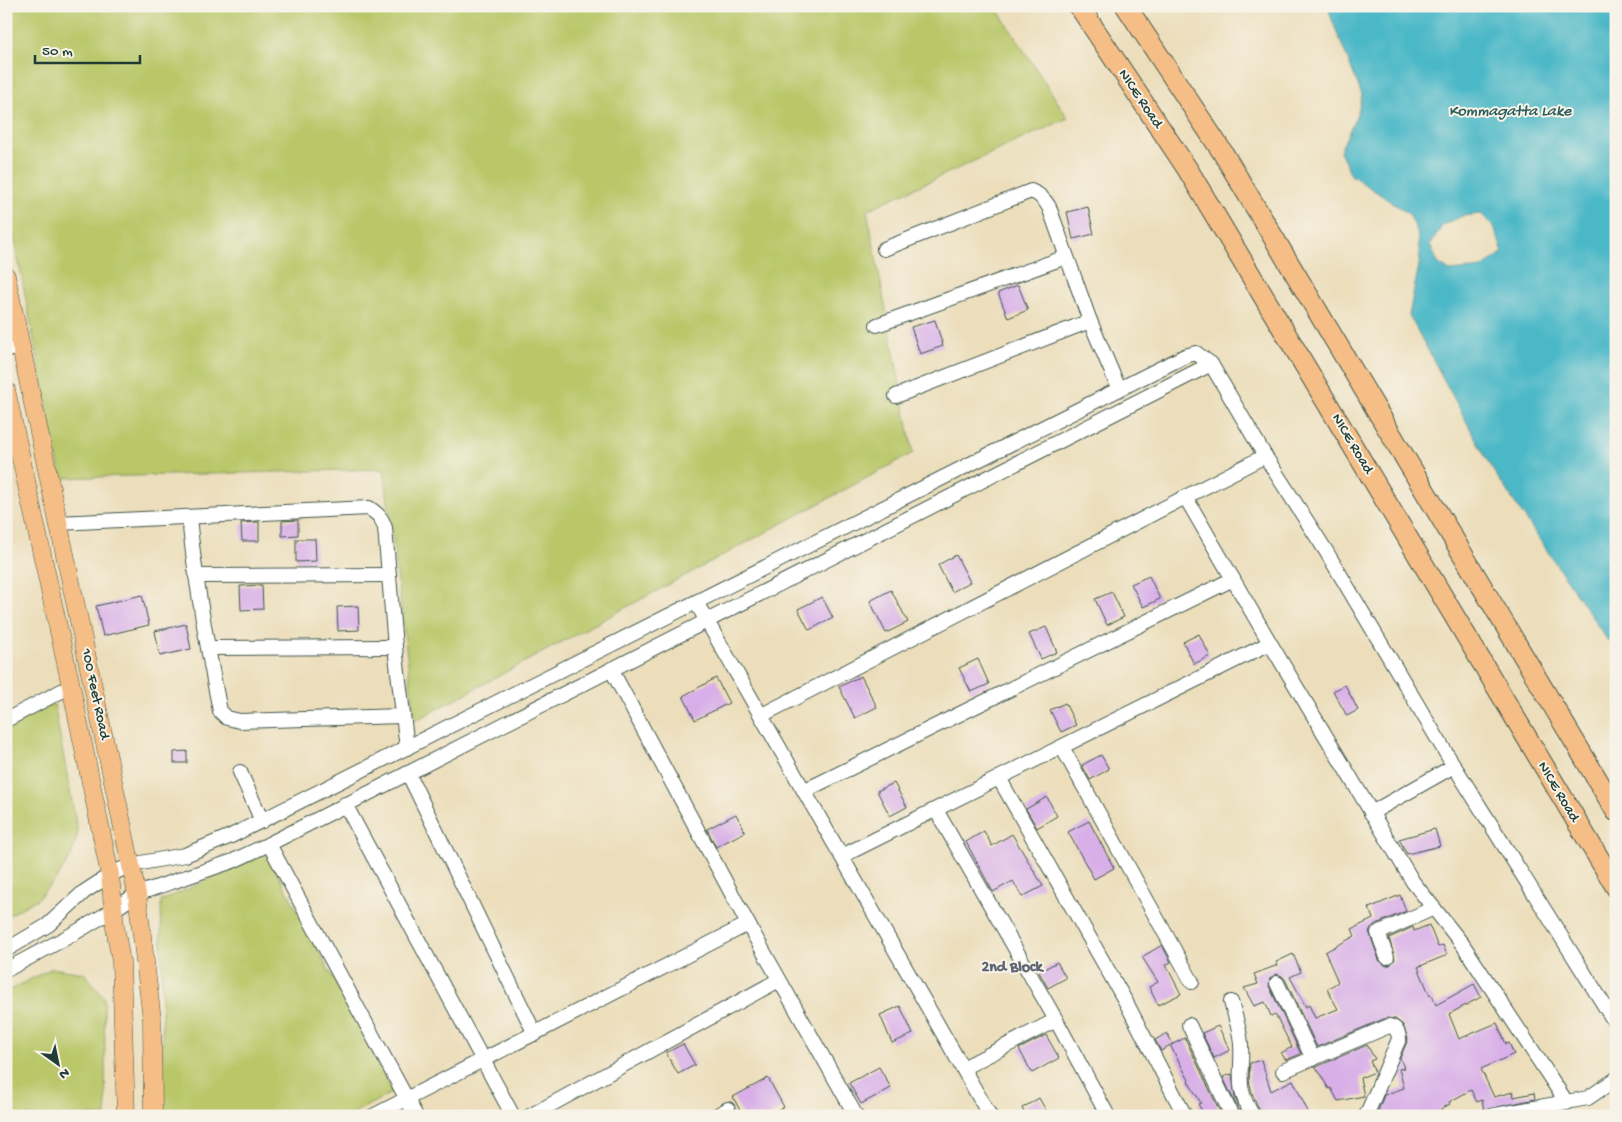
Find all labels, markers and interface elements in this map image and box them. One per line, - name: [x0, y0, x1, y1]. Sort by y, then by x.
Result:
- scale bar: [35, 32, 140, 64]
- text: 50 m: [42, 43, 73, 61]
- street label: NICE Road: [1114, 66, 1167, 133]
- water label: Kommagatta Lake: [1449, 103, 1572, 122]
- street label: NICE Road: [1327, 411, 1378, 478]
- street label: 100 Feet Road: [76, 646, 114, 742]
- street label: NICE Road: [1533, 759, 1584, 826]
- district label: 2nd Block: [981, 959, 1044, 978]
- north arrow: [32, 1040, 82, 1090]
- text: N: [55, 1063, 72, 1082]

